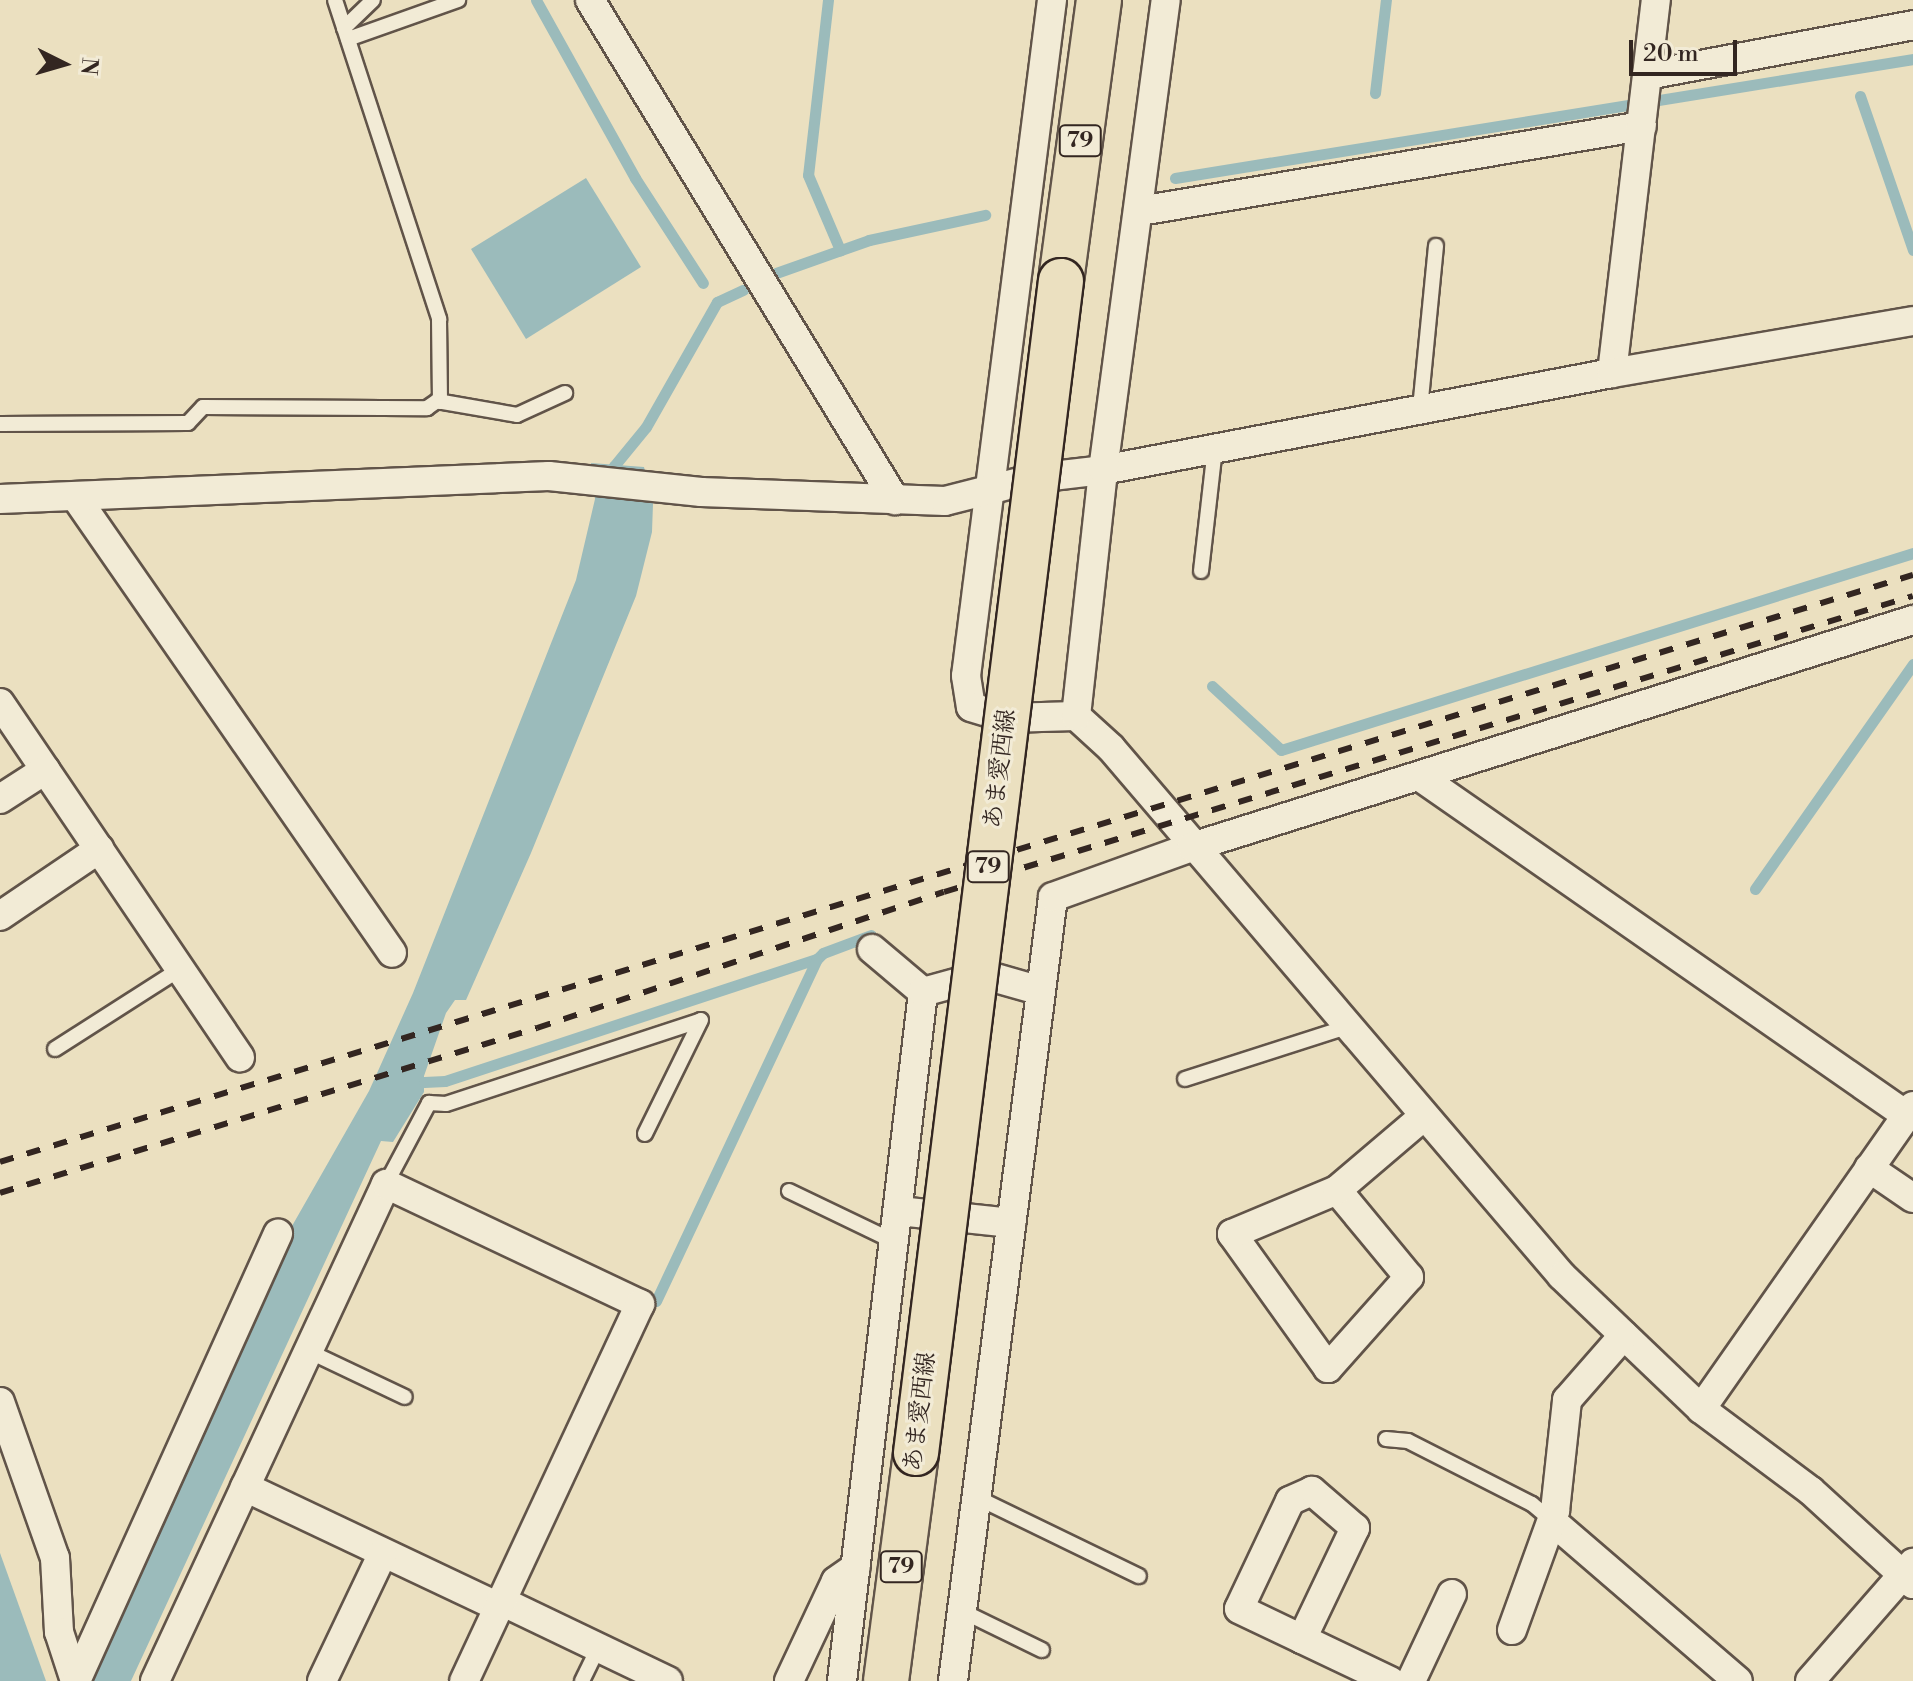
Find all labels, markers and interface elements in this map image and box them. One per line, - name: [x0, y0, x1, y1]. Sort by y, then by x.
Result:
- north arrow: [24, 24, 104, 104]
- scale bar: [1633, 24, 1741, 74]
- text: 20 m: [1643, 39, 1699, 69]
- text: N: [74, 56, 103, 76]
- road number: 79: [1058, 123, 1102, 159]
- street label: あま愛西線: [979, 708, 1023, 830]
- road number: 79: [966, 849, 1010, 885]
- street label: あま愛西線: [899, 1351, 943, 1473]
- road number: 79: [879, 1549, 923, 1585]

